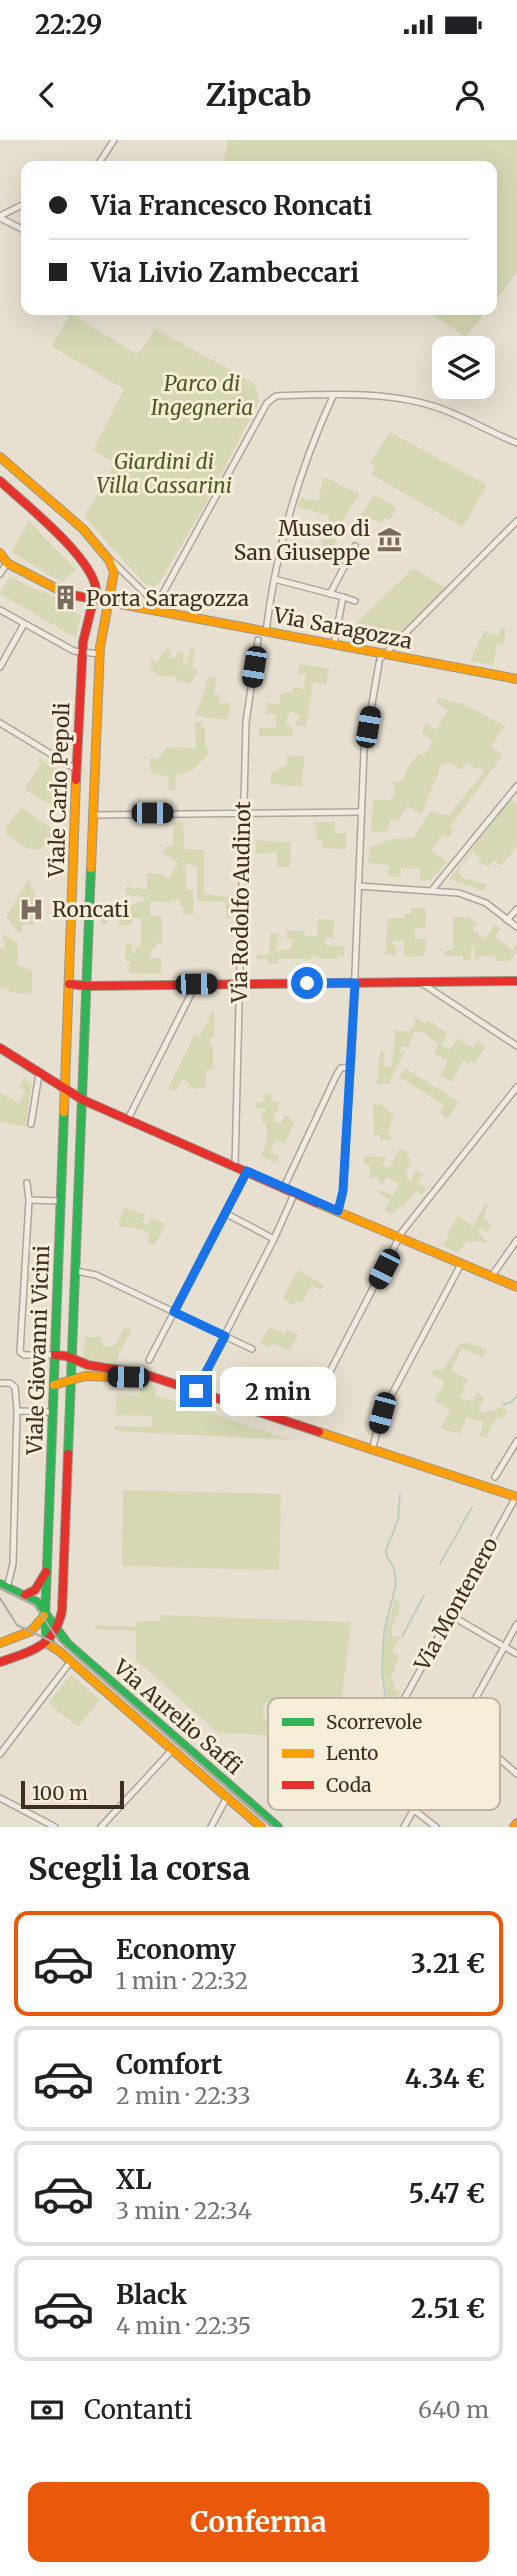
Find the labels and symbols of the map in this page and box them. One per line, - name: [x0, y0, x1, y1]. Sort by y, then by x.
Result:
- park label: Parco di Ingegneria: [151, 370, 253, 421]
- park label: Giardini di Villa Cassarini: [96, 448, 232, 499]
- place label: Museo di San Giuseppe: [234, 515, 370, 566]
- museum icon: Museo di San Giuseppe: [376, 526, 404, 554]
- building icon: Porta Saragozza: [52, 584, 80, 612]
- place label: Porta Saragozza: [86, 585, 249, 612]
- street label: Via Saragozza: [270, 601, 415, 655]
- car: [241, 645, 268, 689]
- street label: Viale Carlo Pepoli: [42, 702, 76, 879]
- car: [355, 704, 382, 750]
- street label: Via Rodolfo Audinot: [226, 801, 256, 1004]
- car: [132, 803, 174, 824]
- hospital icon: Roncati: [18, 895, 46, 923]
- place label: Roncati: [52, 896, 130, 923]
- route start: [291, 967, 323, 999]
- car: [175, 973, 218, 995]
- street label: Viale Giovanni Vicini: [21, 1245, 55, 1456]
- car: [366, 1246, 403, 1292]
- car: [107, 1366, 150, 1388]
- callout: 2 min: [220, 1366, 336, 1416]
- route end: [180, 1375, 212, 1407]
- car: [367, 1390, 398, 1436]
- street label: Via Montenero: [408, 1533, 504, 1676]
- street label: Via Aurelio Saffi: [107, 1653, 248, 1780]
- legend: [268, 1698, 500, 1810]
- text: Scorrevole: [326, 1710, 422, 1734]
- text: Lento: [326, 1741, 378, 1765]
- text: Coda: [326, 1773, 372, 1797]
- scale bar: [21, 1778, 124, 1810]

